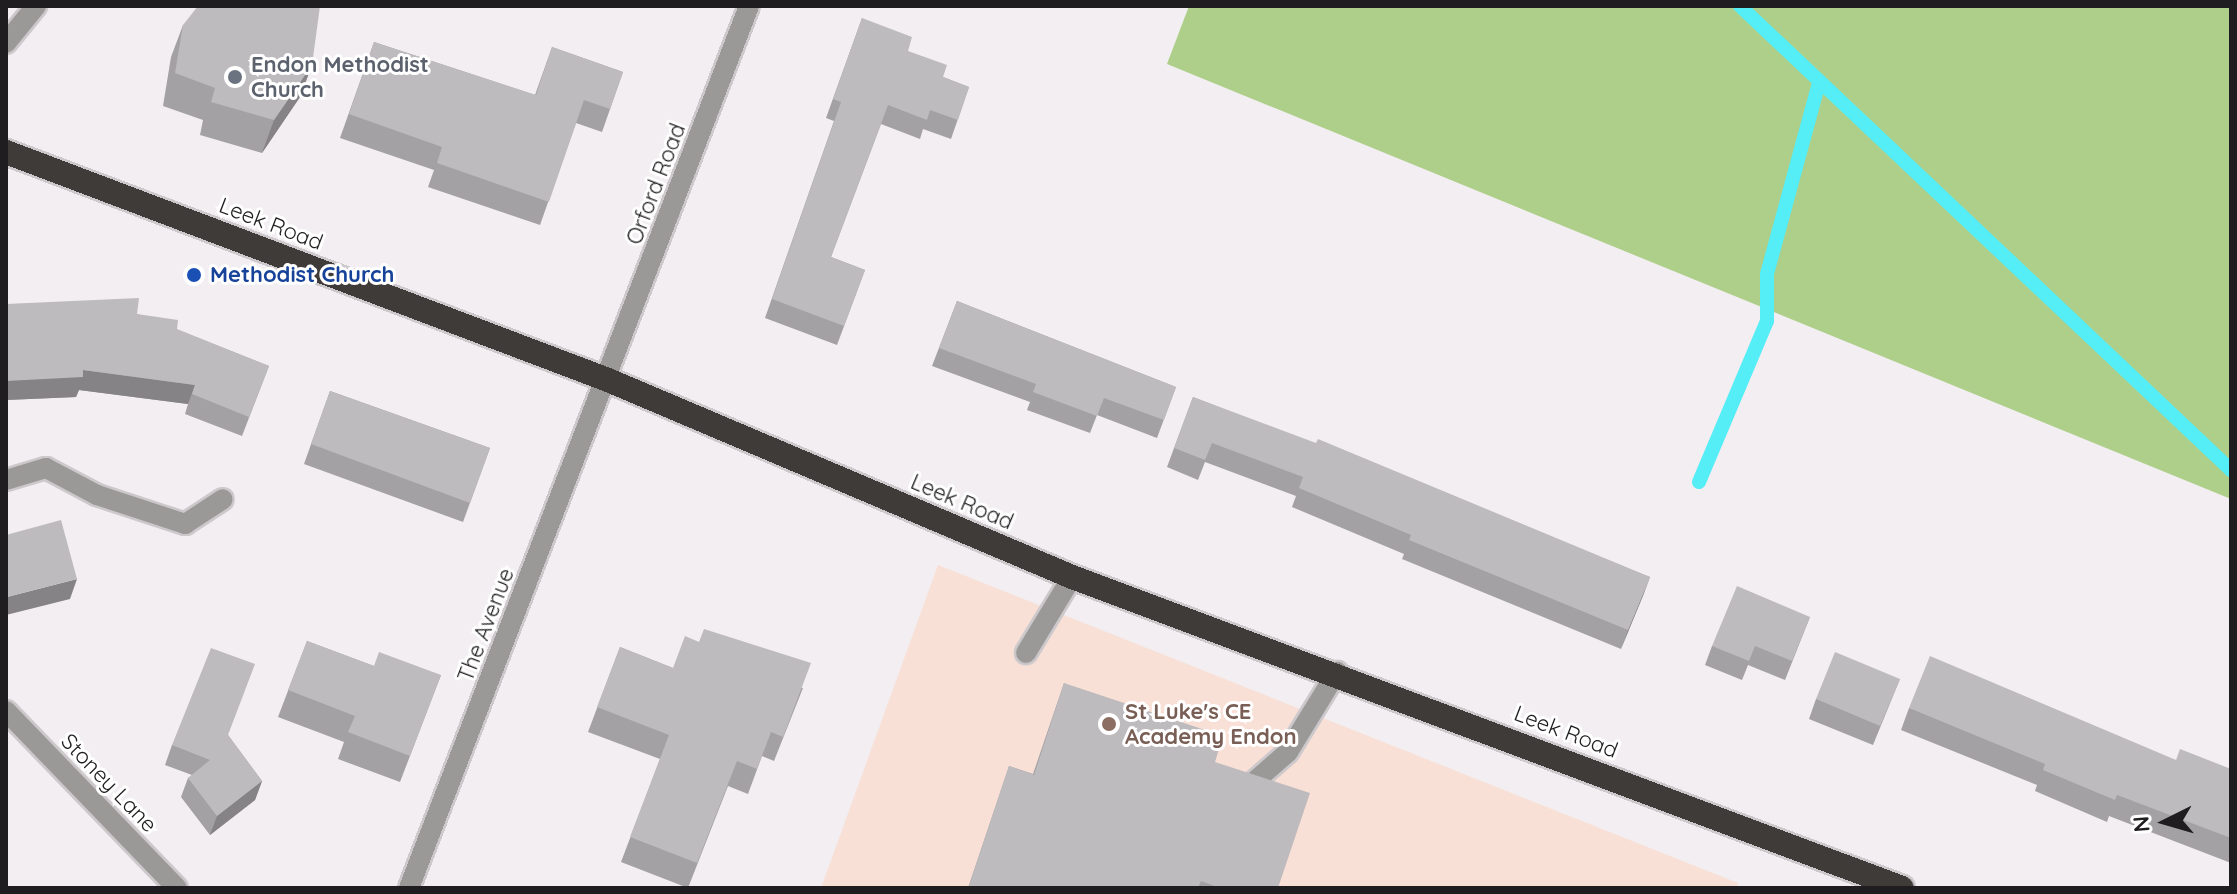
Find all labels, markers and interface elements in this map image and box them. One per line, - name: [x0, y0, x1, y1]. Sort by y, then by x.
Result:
- place label: Endon Methodist Church: [251, 51, 429, 102]
- marker: Endon Methodist Church: [226, 68, 244, 86]
- street label: Orford Road: [621, 120, 691, 248]
- street label: Leek Road: [215, 192, 327, 256]
- place label: Methodist Church: [210, 262, 394, 288]
- marker: Methodist Church: [185, 266, 203, 284]
- street label: Leek Road: [907, 469, 1017, 535]
- street label: The Avenue: [452, 565, 520, 685]
- place label: St Luke's CE Academy Endon: [1125, 698, 1297, 750]
- street label: Leek Road: [1510, 700, 1622, 764]
- marker: St Luke's CE Academy Endon: [1100, 715, 1118, 733]
- street label: Stoney Lane: [55, 728, 163, 838]
- north arrow: [2125, 782, 2205, 862]
- text: N: [2126, 815, 2156, 833]

